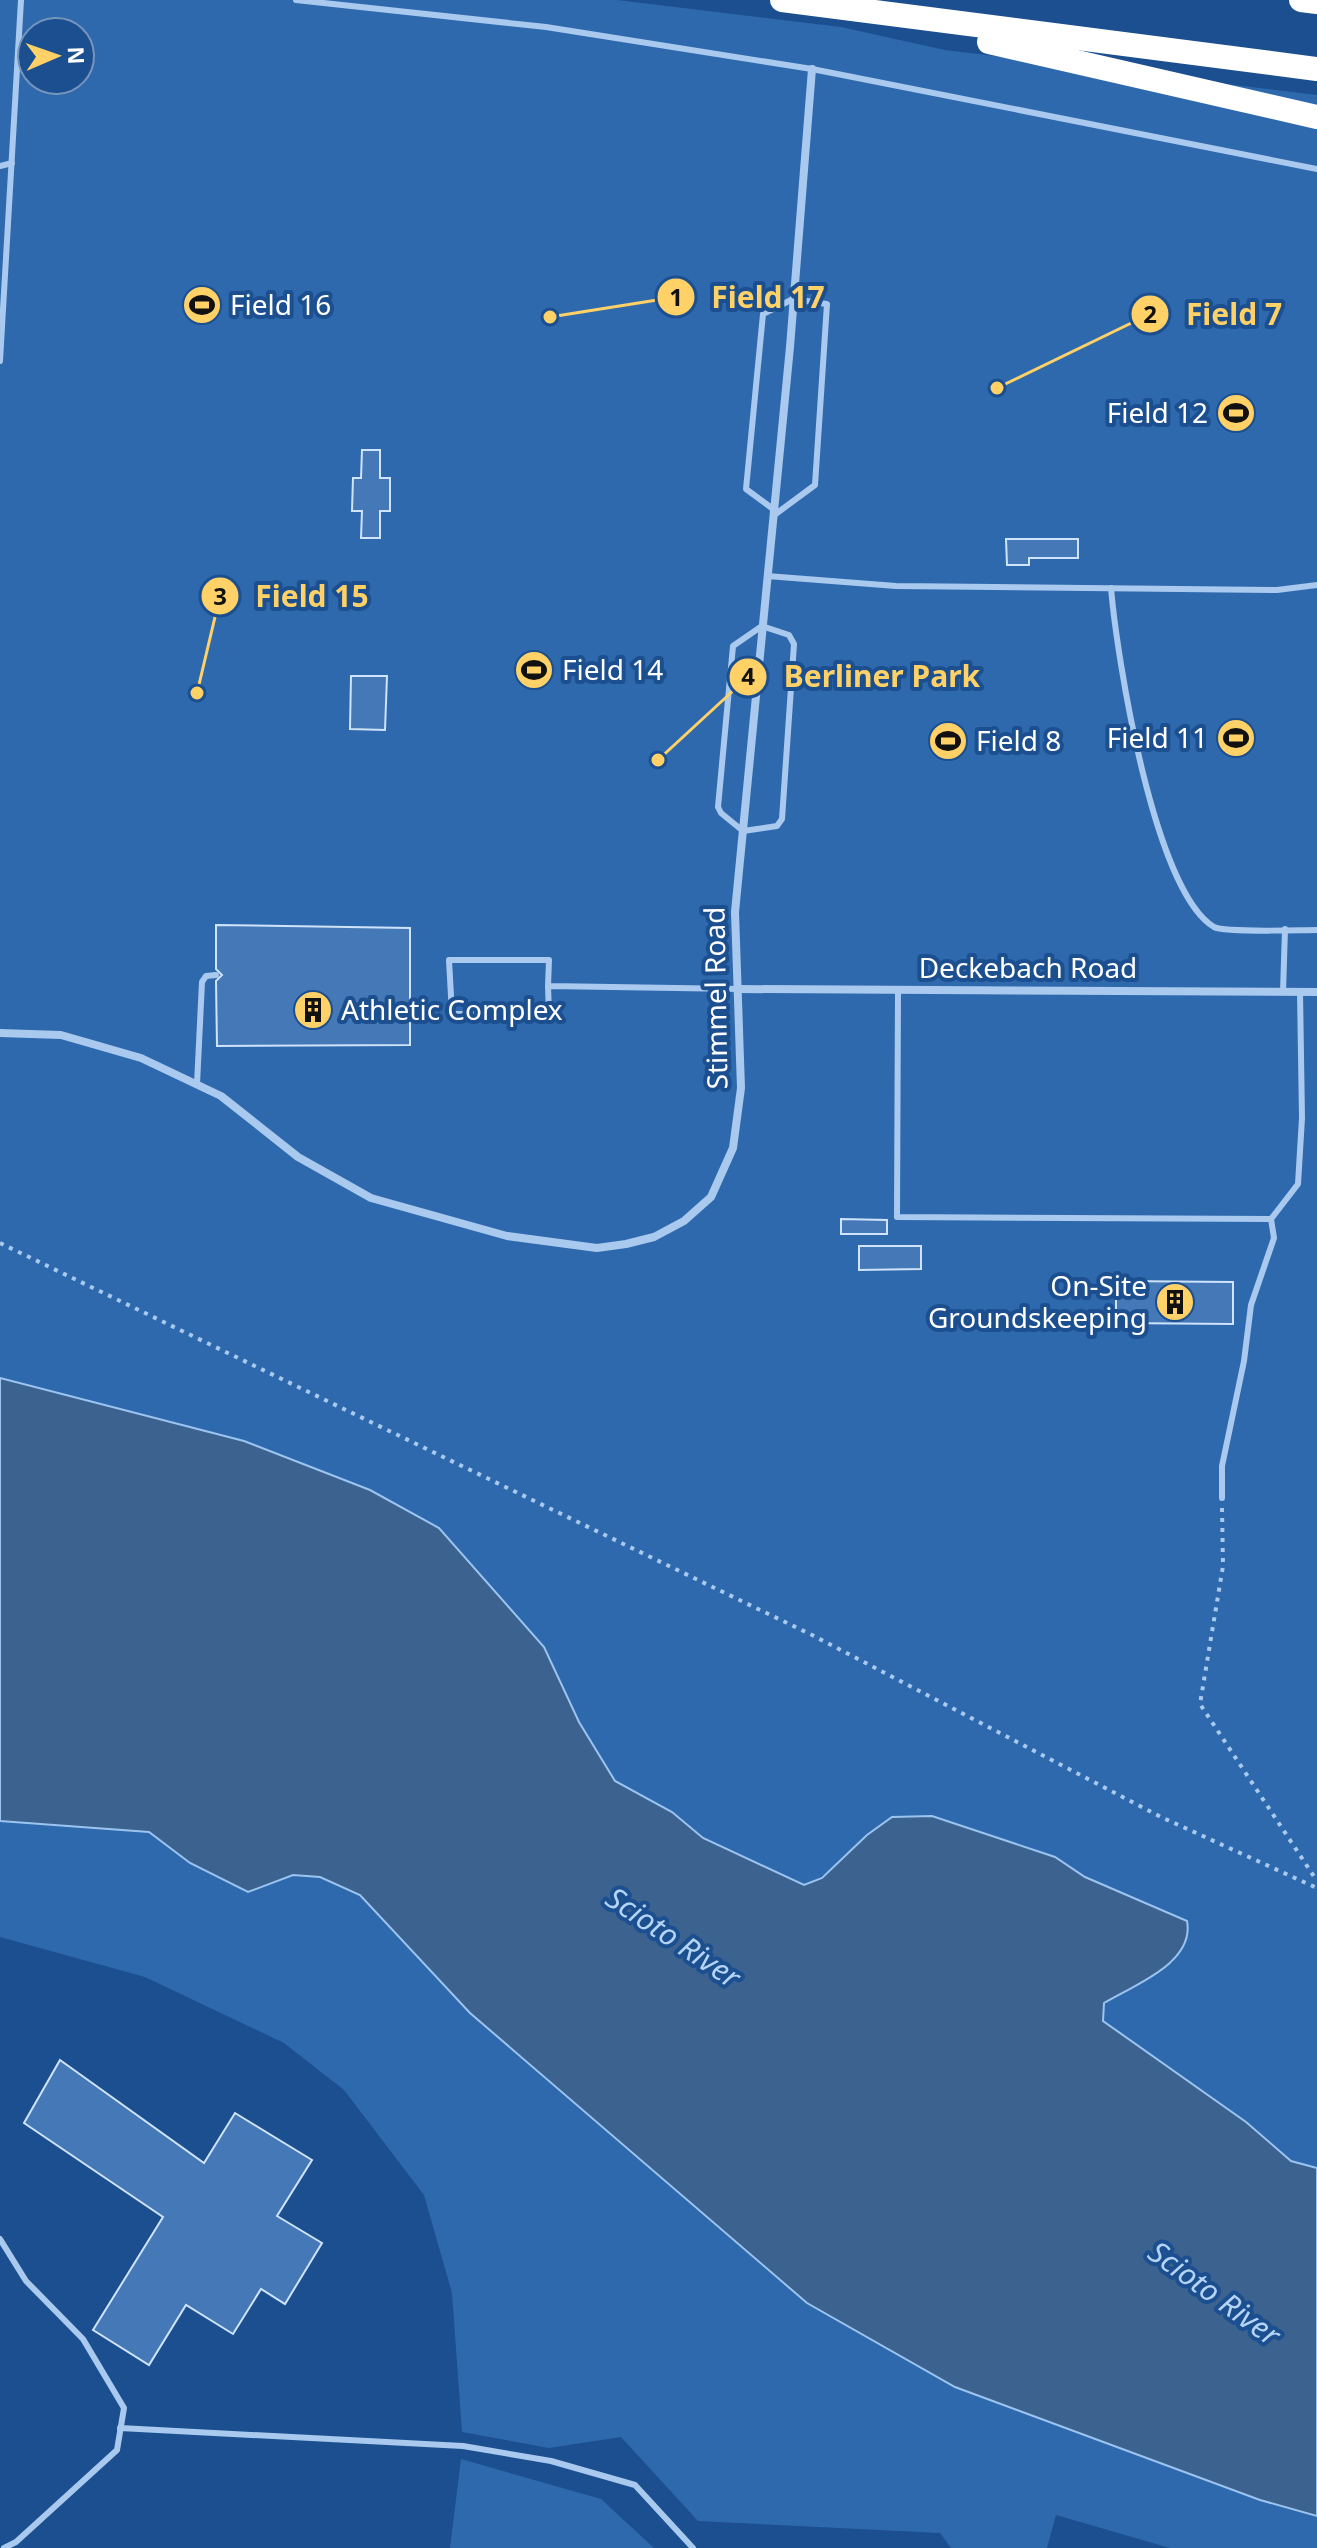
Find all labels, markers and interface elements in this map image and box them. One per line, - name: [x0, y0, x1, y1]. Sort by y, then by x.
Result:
- north arrow: [16, 16, 96, 96]
- text: N: [62, 46, 92, 65]
- callout: Field 17: [656, 270, 841, 324]
- text: Field 17: [711, 276, 825, 317]
- text: 1: [669, 280, 683, 313]
- sports icon: Field 16: [181, 284, 223, 326]
- place label: Field 16: [230, 285, 331, 323]
- callout: Field 7: [1130, 287, 1298, 341]
- text: Field 7: [1186, 293, 1282, 334]
- text: 2: [1143, 297, 1157, 330]
- sports icon: Field 12: [1215, 392, 1257, 434]
- place label: Field 12: [1107, 393, 1208, 431]
- callout: Field 15: [200, 569, 385, 623]
- text: Field 15: [255, 575, 369, 616]
- text: 3: [213, 579, 227, 612]
- sports icon: Field 14: [513, 649, 555, 691]
- place label: Field 14: [562, 650, 663, 688]
- callout: Berliner Park: [728, 650, 996, 704]
- text: Berliner Park: [784, 655, 981, 696]
- text: 4: [741, 659, 755, 692]
- sports icon: Field 11: [1215, 717, 1257, 759]
- place label: Field 11: [1107, 718, 1208, 756]
- sports icon: Field 8: [927, 720, 969, 762]
- place label: Field 8: [976, 721, 1061, 759]
- street label: Stimmel Road: [694, 906, 736, 1090]
- street label: Deckebach Road: [919, 948, 1137, 986]
- building icon: Athletic Complex: [292, 989, 334, 1031]
- place label: Athletic Complex: [341, 990, 563, 1028]
- place label: On-Site Groundskeeping: [928, 1266, 1147, 1336]
- building icon: On-Site Groundskeeping: [1154, 1281, 1196, 1323]
- water label: Scioto River: [599, 1877, 750, 1997]
- water label: Scioto River: [1141, 2231, 1290, 2355]

